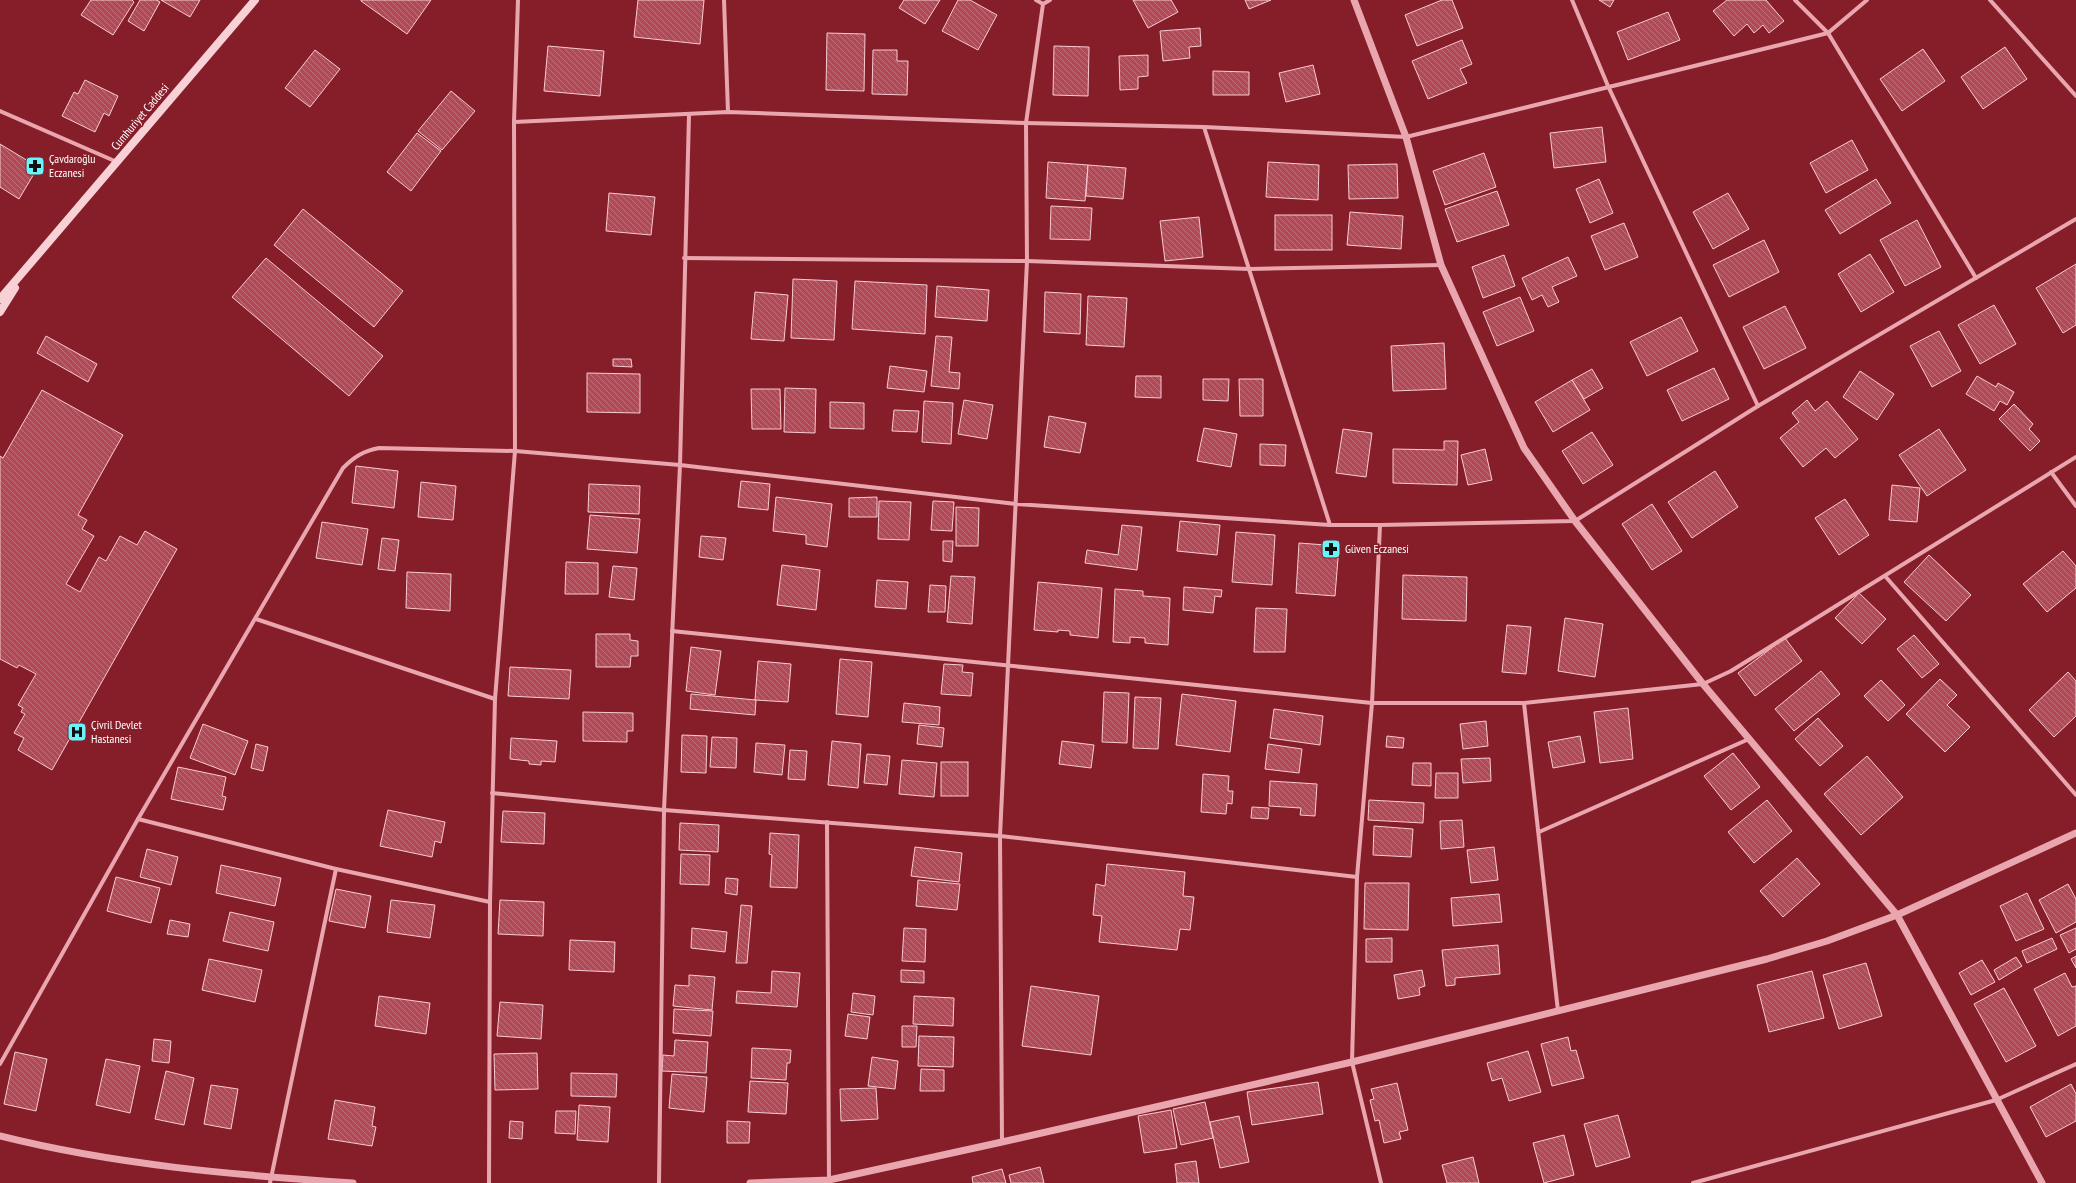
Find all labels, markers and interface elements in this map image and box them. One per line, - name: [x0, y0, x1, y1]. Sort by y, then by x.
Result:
- street label: Cumhuriyet Caddesi: [107, 80, 172, 153]
- place label: Çavdaroğlu Eczanesi: [49, 151, 95, 180]
- pharmacy icon: Çavdaroğlu Eczanesi: [24, 155, 46, 177]
- pharmacy icon: Güven Eczanesi: [1320, 538, 1342, 560]
- place label: Güven Eczanesi: [1345, 541, 1409, 556]
- place label: Çivril Devlet Hastanesi: [91, 717, 142, 746]
- hospital icon: Çivril Devlet Hastanesi: [66, 721, 88, 743]

